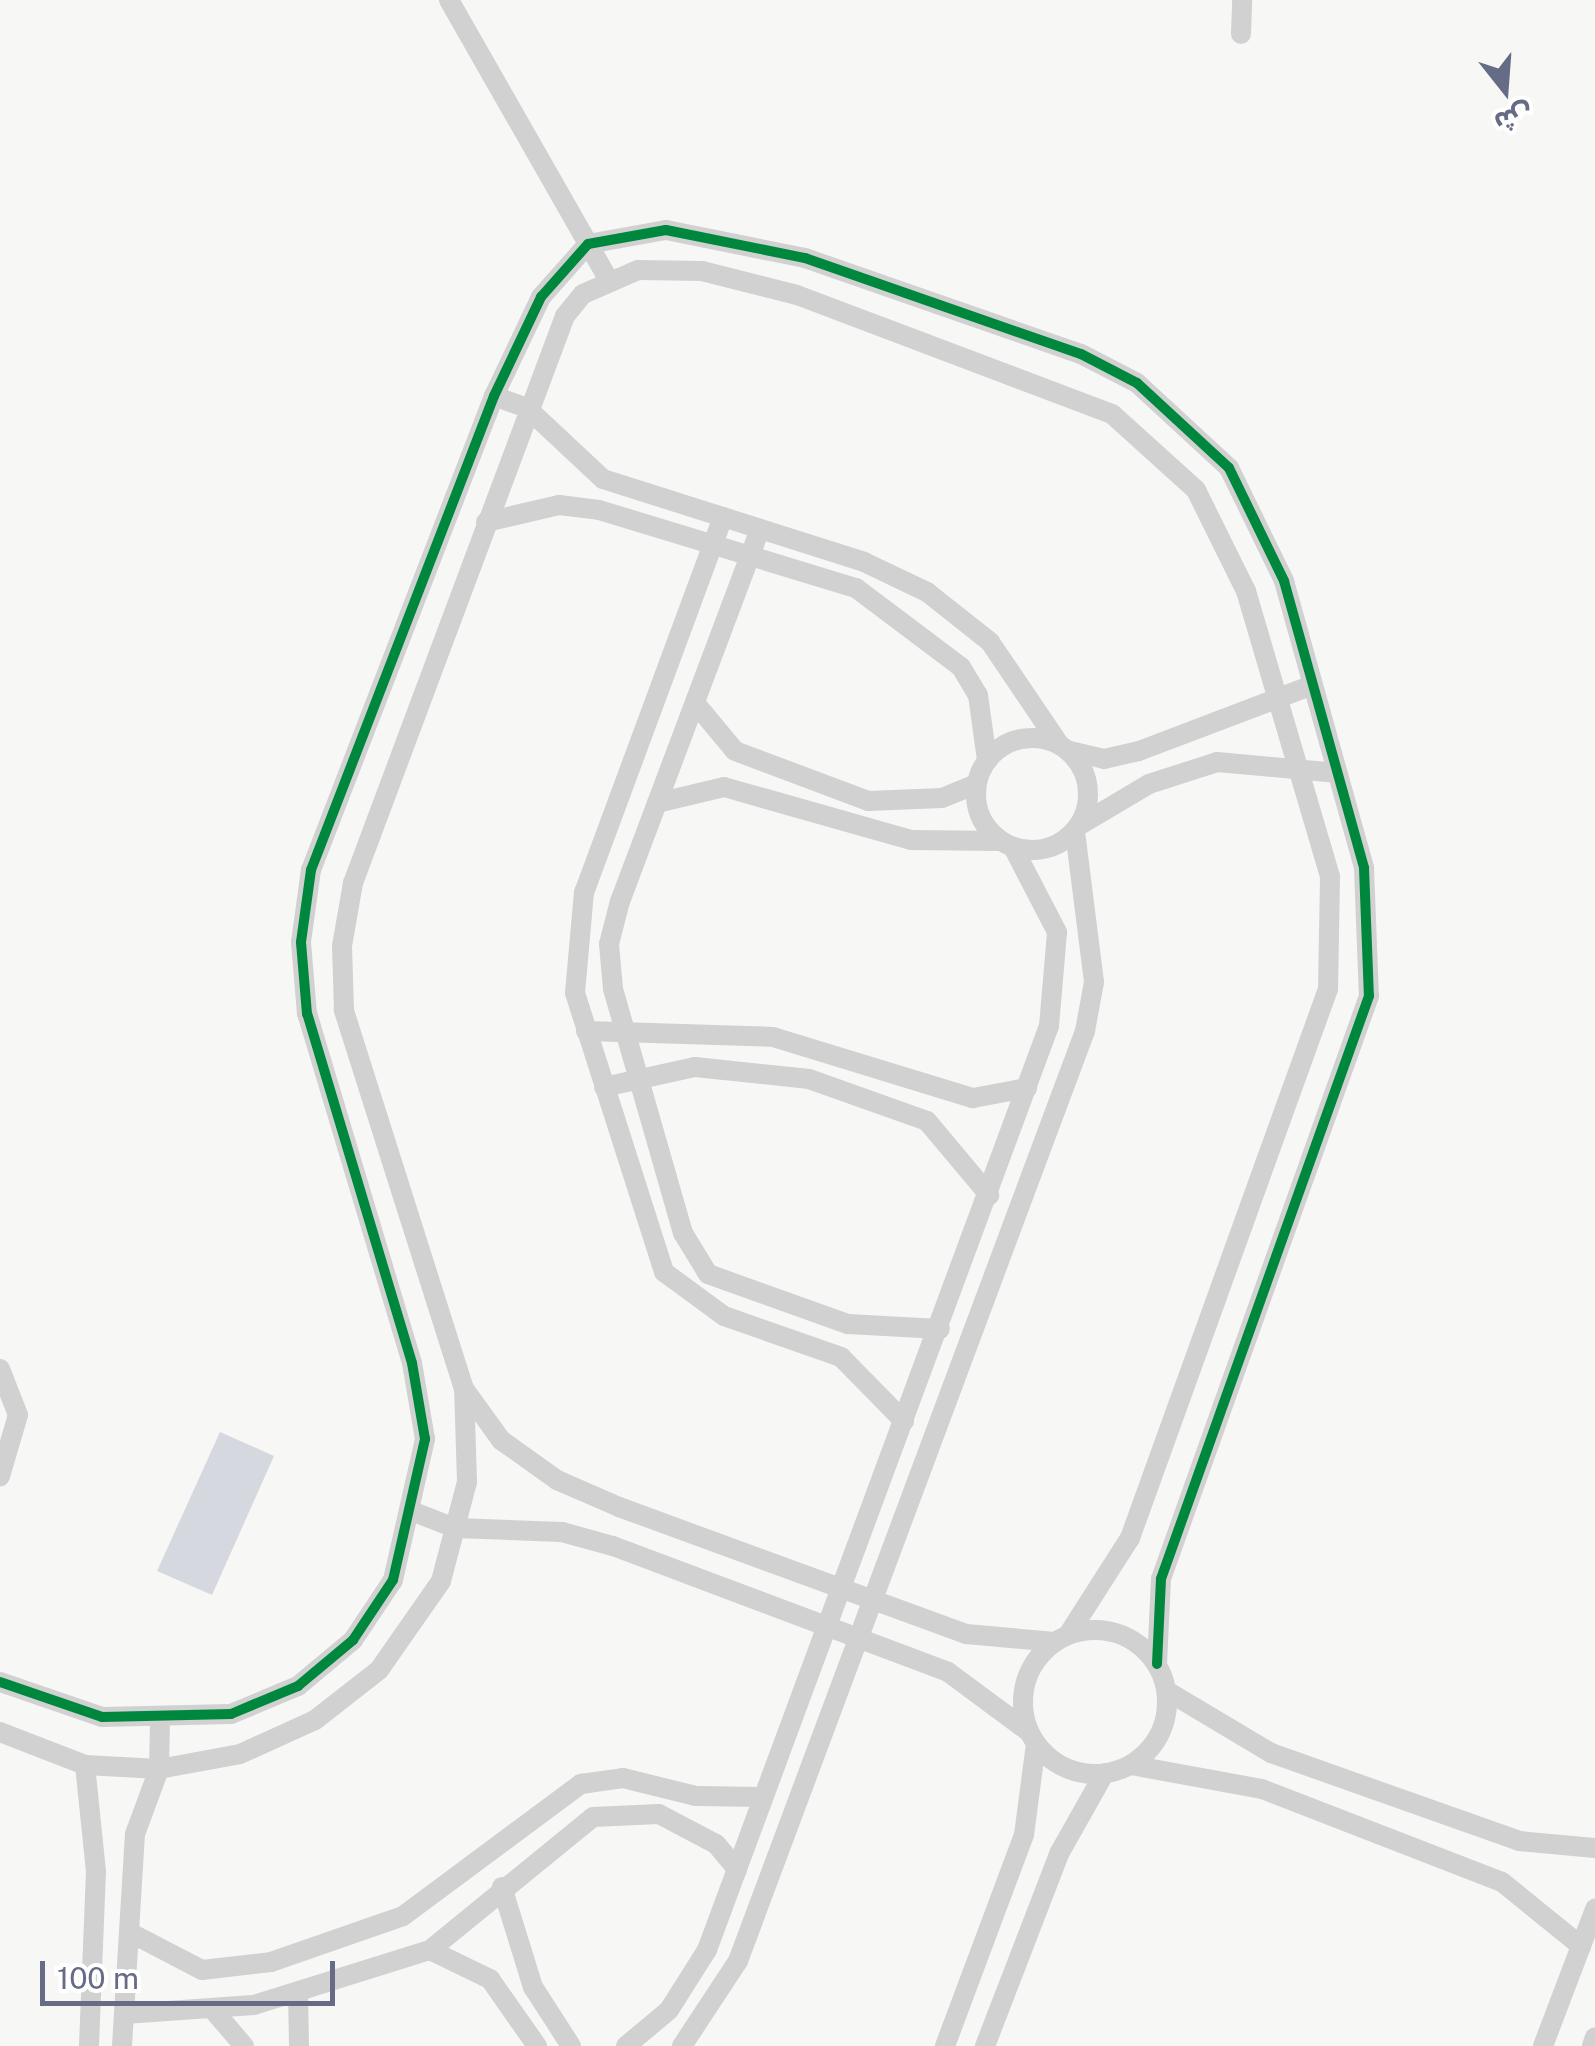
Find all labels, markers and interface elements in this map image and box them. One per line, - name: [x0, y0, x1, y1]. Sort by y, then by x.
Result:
- north arrow: [1455, 40, 1555, 140]
- text: ش: [1491, 98, 1537, 141]
- scale bar: [45, 1941, 340, 2003]
- text: 100 m: [57, 1960, 139, 1996]

